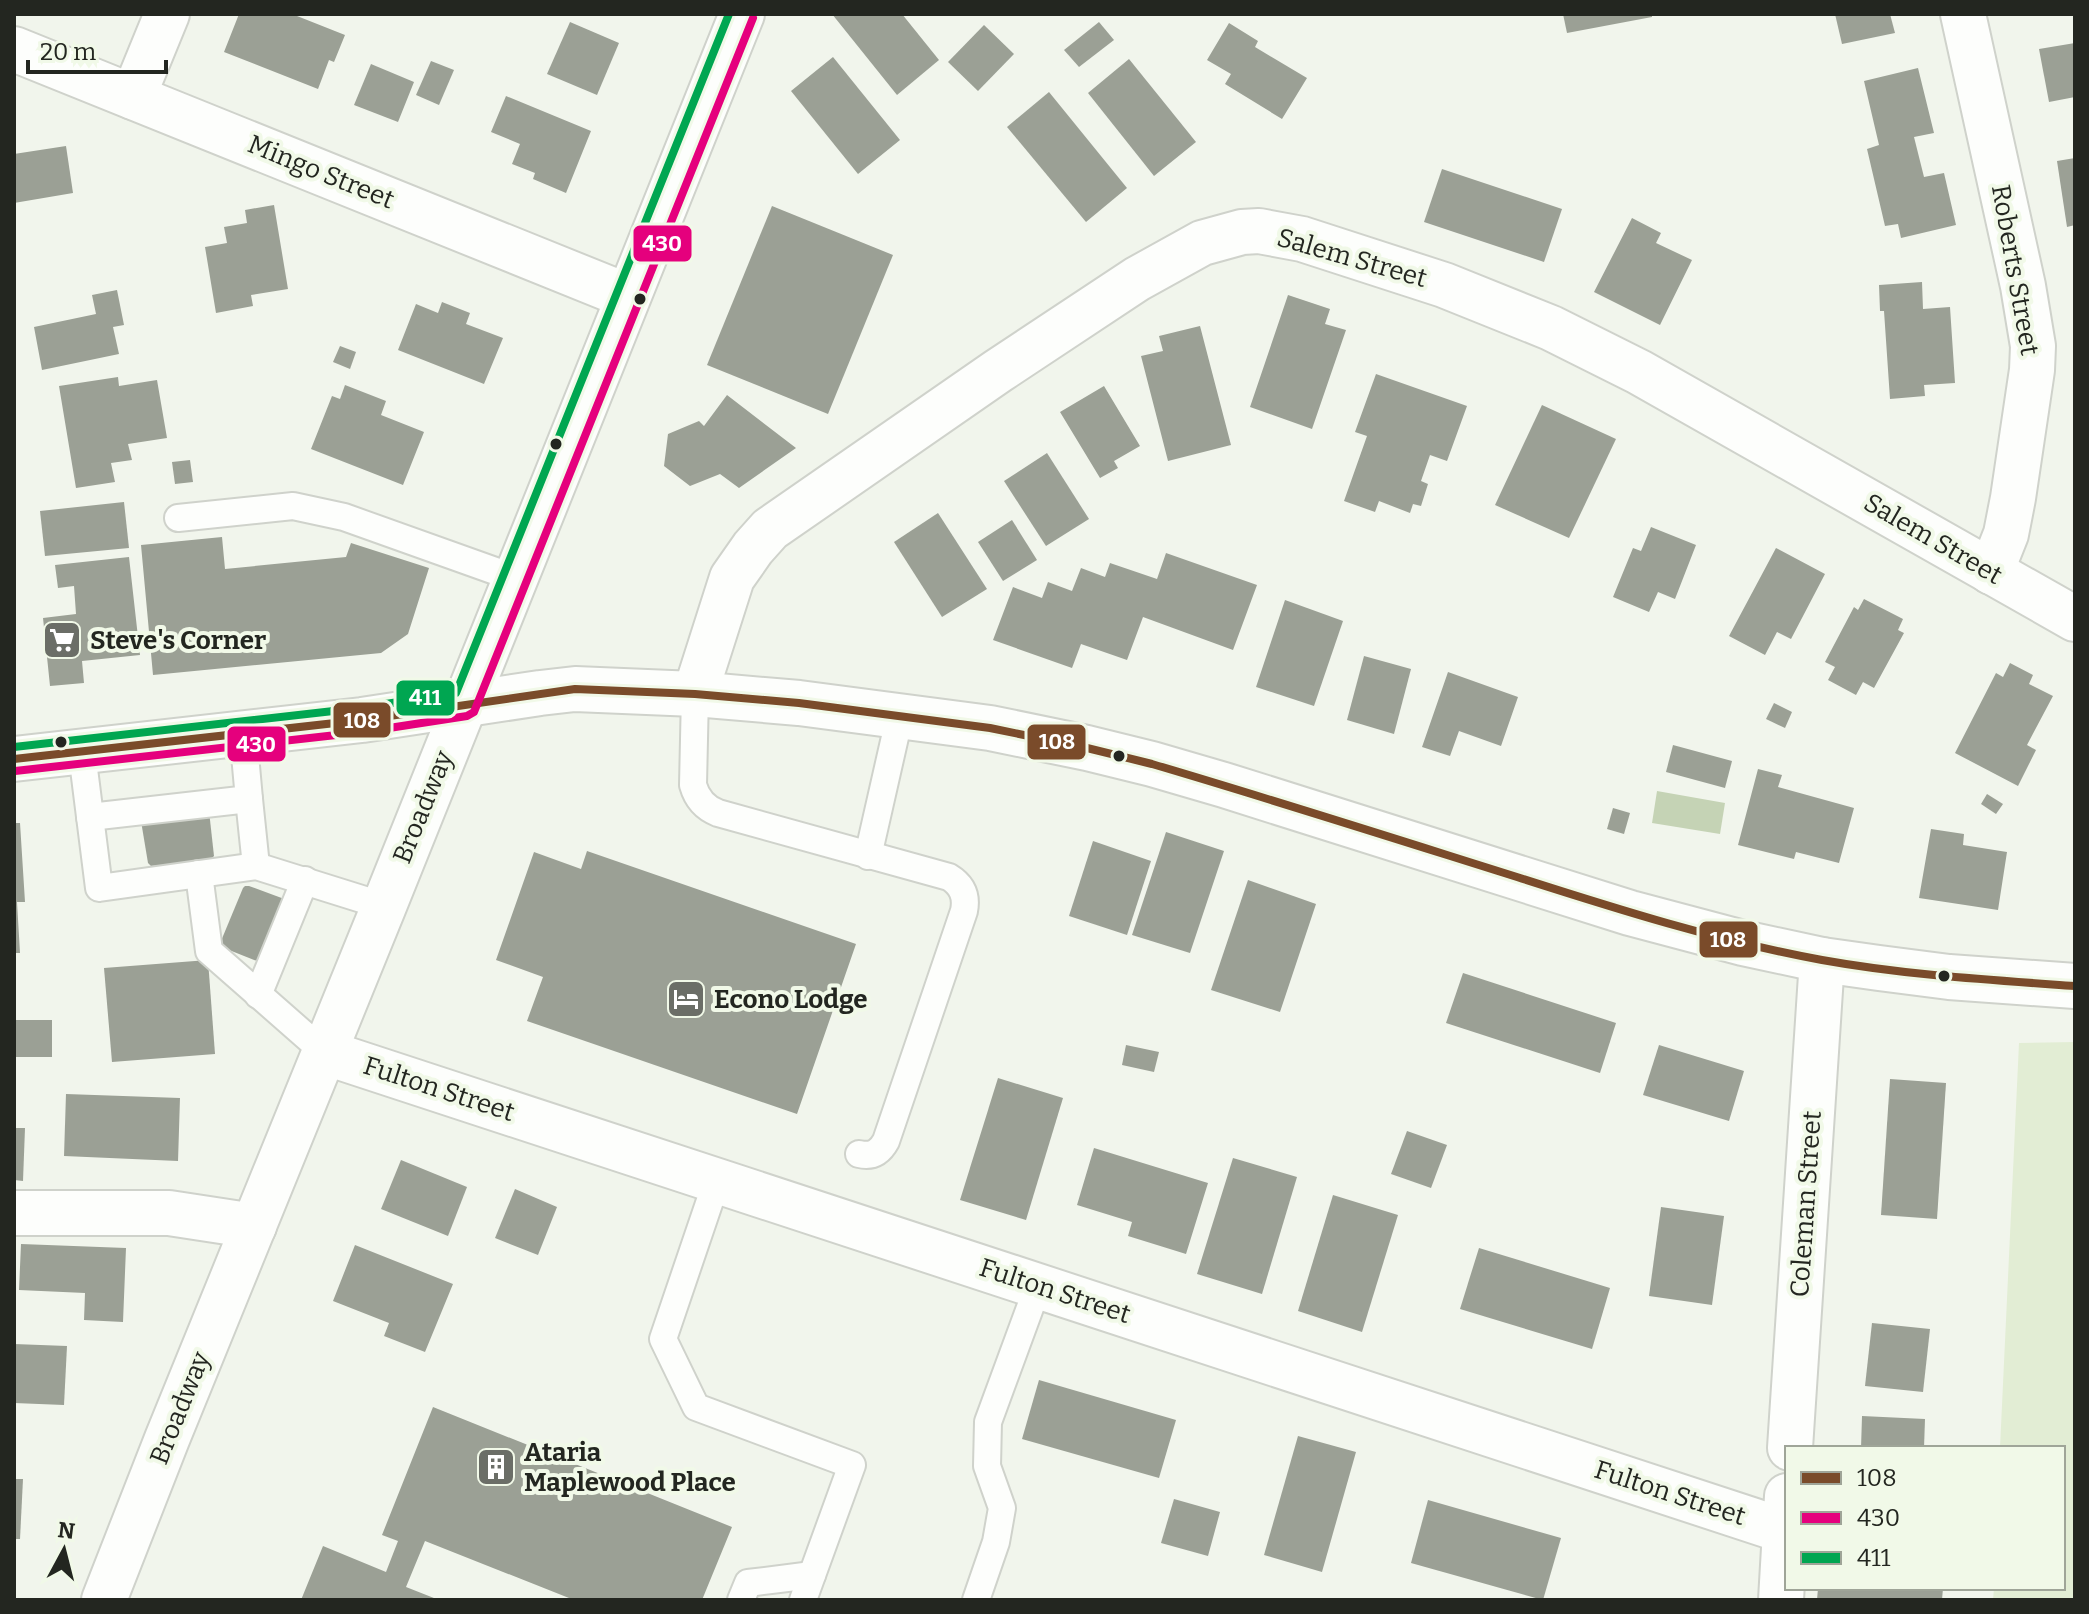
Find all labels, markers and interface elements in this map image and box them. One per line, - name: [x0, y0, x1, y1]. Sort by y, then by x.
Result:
- scale bar: [28, 24, 166, 74]
- text: 20 m: [40, 38, 96, 66]
- street label: Mingo Street: [243, 129, 399, 216]
- street label: Roberts Street: [1985, 182, 2045, 358]
- street label: Salem Street: [1274, 222, 1431, 294]
- line badge: 430: [632, 224, 693, 263]
- text: 430: [642, 230, 682, 257]
- unlabelled marker: [632, 291, 648, 307]
- unlabelled marker: [548, 436, 564, 452]
- street label: Salem Street: [1858, 487, 2008, 591]
- supermarket icon: Steve's Corner: [41, 619, 83, 661]
- place label: Steve's Corner: [90, 625, 266, 656]
- line badge: 411: [395, 679, 456, 717]
- text: 411: [409, 684, 442, 711]
- line badge: 108: [332, 701, 392, 739]
- text: 108: [344, 707, 380, 734]
- line badge: 108: [1026, 723, 1087, 761]
- line badge: 430: [226, 725, 287, 763]
- text: 108: [1039, 728, 1075, 755]
- text: 430: [236, 731, 276, 758]
- unlabelled marker: [53, 734, 69, 750]
- street label: Broadway: [386, 746, 460, 868]
- unlabelled marker: [1111, 748, 1127, 764]
- line badge: 108: [1698, 920, 1759, 959]
- text: 108: [1710, 926, 1746, 953]
- unlabelled marker: [1936, 968, 1952, 984]
- hotel icon: Econo Lodge: [665, 978, 707, 1020]
- place label: Econo Lodge: [714, 984, 868, 1015]
- street label: Fulton Street: [360, 1050, 519, 1128]
- street label: Coleman Street: [1784, 1109, 1828, 1298]
- street label: Fulton Street: [976, 1252, 1135, 1330]
- street label: Broadway: [143, 1347, 217, 1469]
- place label: Ataria Maplewood Place: [524, 1437, 736, 1498]
- building icon: Ataria Maplewood Place: [475, 1446, 517, 1488]
- legend: [1785, 1446, 2065, 1590]
- street label: Fulton Street: [1591, 1454, 1750, 1532]
- text: 108: [1857, 1464, 1897, 1492]
- text: 430: [1857, 1504, 1900, 1532]
- north arrow: [24, 1510, 104, 1590]
- text: N: [56, 1516, 76, 1545]
- text: 411: [1857, 1544, 1891, 1572]

